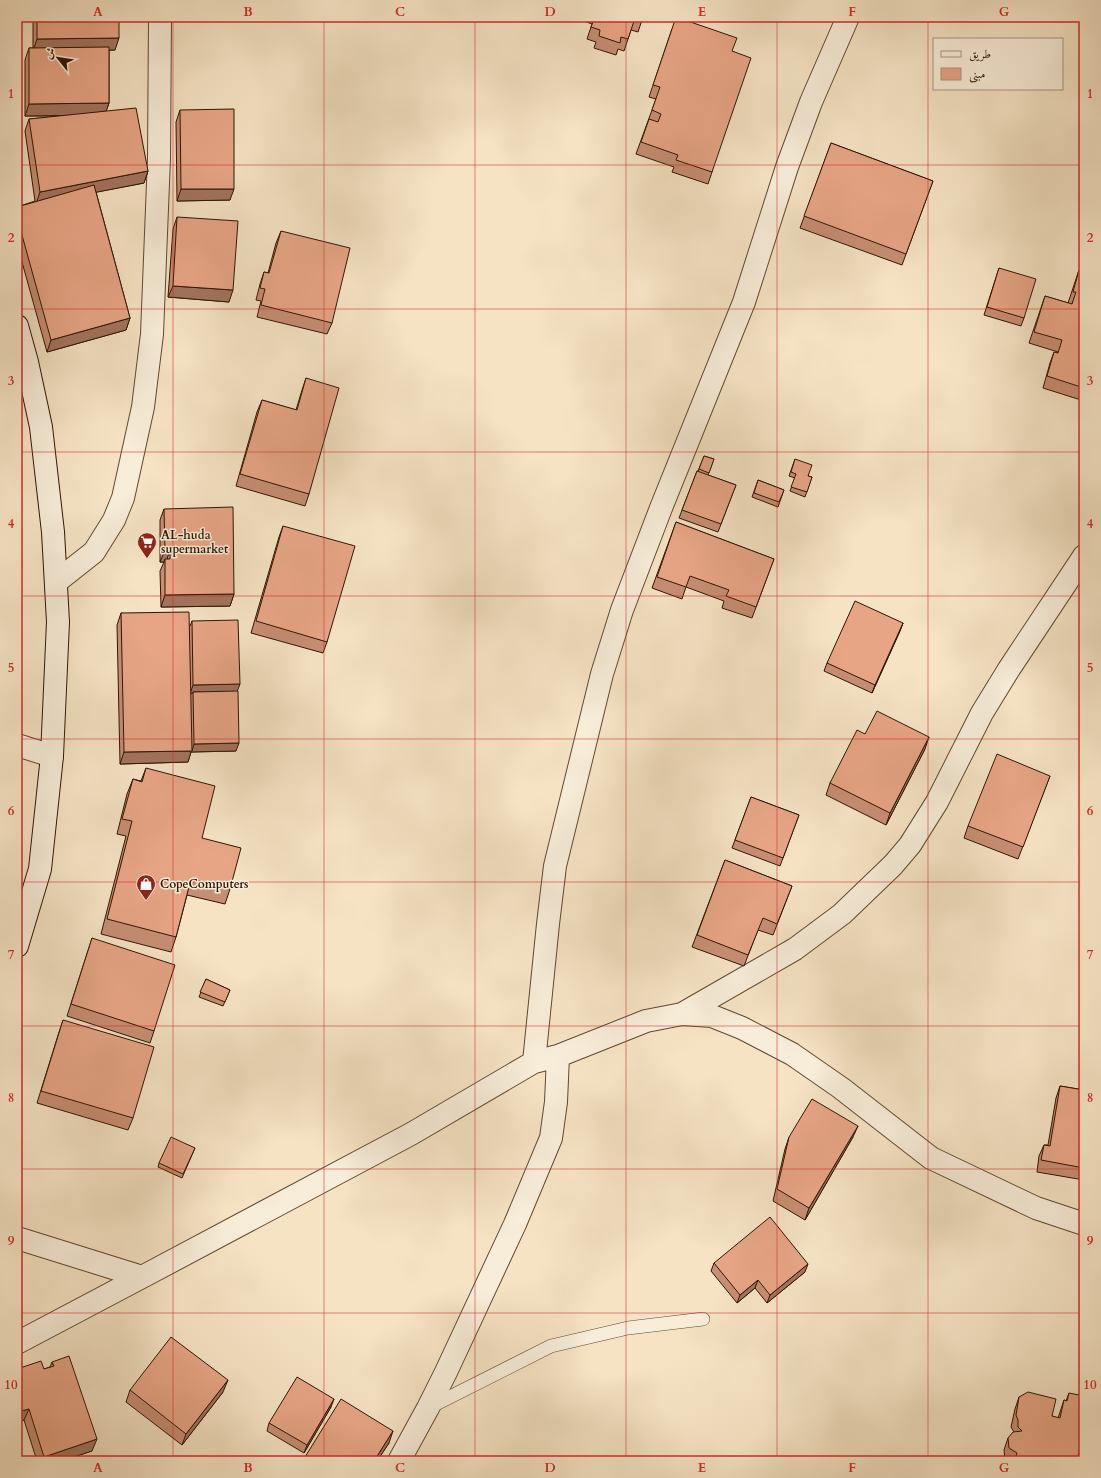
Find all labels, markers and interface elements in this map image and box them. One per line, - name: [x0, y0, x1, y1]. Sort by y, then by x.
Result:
- text: A: [93, 3, 103, 21]
- text: B: [243, 3, 253, 21]
- text: C: [395, 3, 405, 21]
- text: D: [544, 3, 556, 21]
- text: E: [698, 3, 706, 21]
- text: F: [848, 3, 856, 21]
- text: G: [999, 3, 1010, 21]
- north arrow: [38, 38, 78, 78]
- legend: [933, 38, 1063, 90]
- text: ش: [41, 45, 59, 62]
- text: طريق: [969, 46, 991, 62]
- text: مبنى: [969, 66, 985, 83]
- text: 1: [8, 85, 14, 103]
- text: 1: [1087, 85, 1093, 103]
- text: 2: [8, 229, 15, 247]
- text: 2: [1087, 229, 1094, 247]
- text: 3: [8, 372, 15, 390]
- text: 3: [1087, 372, 1094, 390]
- text: 4: [8, 515, 15, 533]
- text: 4: [1087, 515, 1094, 533]
- place label: AL-huda supermarket: [161, 527, 229, 557]
- supermarket icon: AL-huda supermarket: [136, 531, 158, 559]
- text: 5: [8, 659, 14, 677]
- text: 5: [1087, 659, 1093, 677]
- text: 6: [8, 802, 15, 820]
- text: 6: [1087, 802, 1094, 820]
- shop icon: CopeComputers: [135, 873, 157, 901]
- place label: CopeComputers: [160, 876, 249, 892]
- text: 7: [8, 946, 15, 964]
- text: 7: [1087, 946, 1094, 964]
- text: 8: [8, 1089, 14, 1107]
- text: 8: [1087, 1089, 1093, 1107]
- text: 9: [8, 1232, 15, 1250]
- text: 9: [1087, 1232, 1094, 1250]
- text: 10: [4, 1376, 18, 1394]
- text: 10: [1083, 1376, 1097, 1394]
- text: A: [93, 1459, 103, 1477]
- text: B: [243, 1459, 253, 1477]
- text: C: [395, 1459, 405, 1477]
- text: D: [544, 1459, 556, 1477]
- text: E: [698, 1459, 706, 1477]
- text: F: [848, 1459, 856, 1477]
- text: G: [999, 1459, 1010, 1477]

